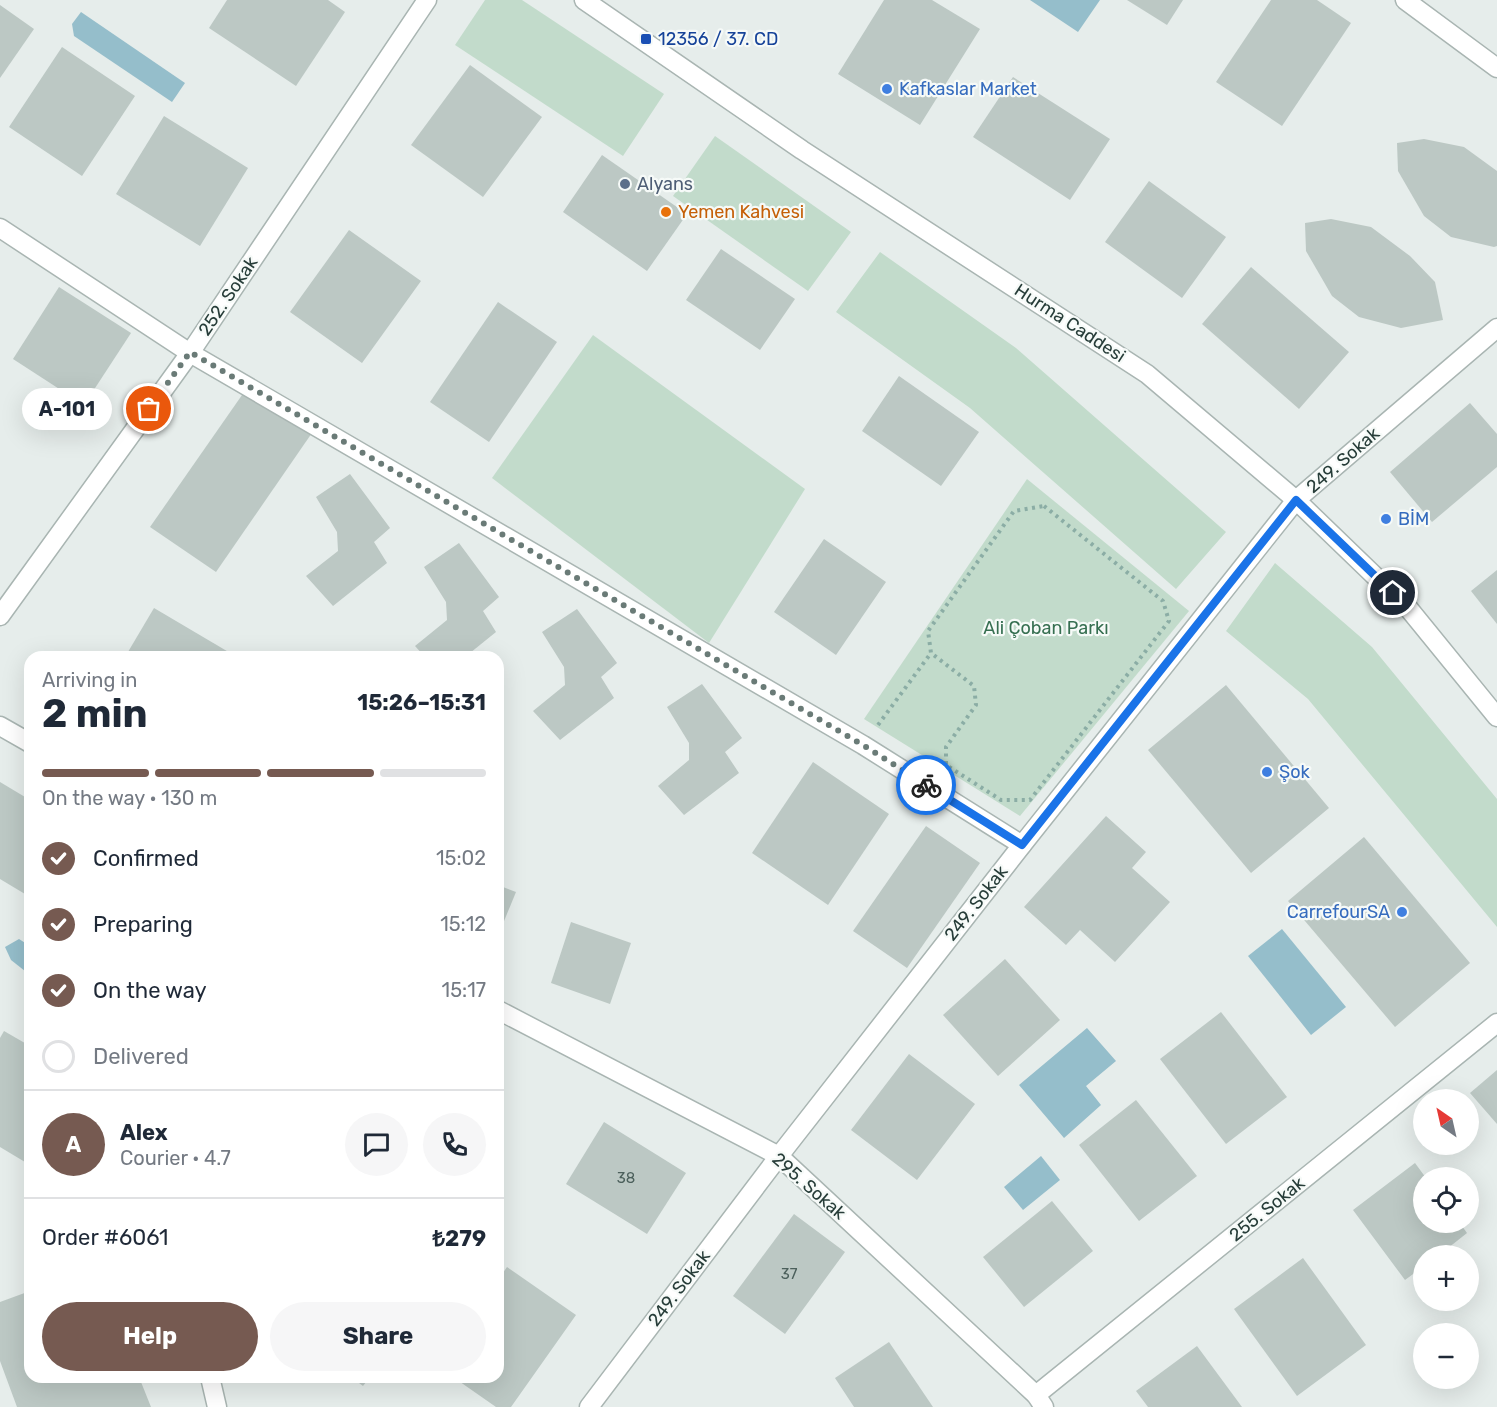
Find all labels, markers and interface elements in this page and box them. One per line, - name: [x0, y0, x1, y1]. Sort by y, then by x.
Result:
- place label: 12356 / 37. CD: [658, 28, 778, 50]
- marker: 12356 / 37. CD: [639, 32, 653, 46]
- place label: Kafkaslar Market: [899, 78, 1037, 100]
- marker: Kafkaslar Market: [880, 82, 894, 96]
- place label: Alyans: [637, 173, 693, 195]
- marker: Alyans: [618, 177, 632, 191]
- place label: Yemen Kahvesi: [678, 201, 804, 223]
- marker: Yemen Kahvesi: [659, 205, 673, 219]
- street label: 252. Sokak: [194, 252, 263, 340]
- street label: Hurma Caddesi: [1010, 279, 1130, 367]
- pin: [123, 383, 174, 434]
- callout: A-101: [23, 388, 113, 430]
- icon: bag: [132, 392, 165, 425]
- text: A-101: [39, 397, 95, 421]
- street label: 249. Sokak: [1302, 422, 1385, 498]
- place label: BİM: [1398, 508, 1429, 530]
- marker: BİM: [1379, 512, 1393, 526]
- pin: [1367, 567, 1418, 618]
- icon: home: [1376, 576, 1409, 609]
- park label: Ali Çoban Parkı: [983, 617, 1109, 639]
- text: Arriving in: [42, 668, 137, 692]
- text: 15:26–15:31: [357, 689, 486, 716]
- text: 2 min: [42, 691, 148, 737]
- courier: [896, 755, 956, 815]
- place label: Şok: [1279, 761, 1311, 783]
- marker: Şok: [1260, 765, 1274, 779]
- icon: bike: [910, 769, 943, 802]
- text: On the way · 130 m: [42, 786, 217, 810]
- icon: check: [42, 842, 75, 875]
- text: Confirmed: [93, 845, 199, 872]
- text: 15:02: [436, 846, 486, 870]
- street label: 249. Sokak: [940, 860, 1013, 945]
- place label: CarrefourSA: [1287, 901, 1390, 923]
- marker: CarrefourSA: [1395, 905, 1409, 919]
- icon: check: [42, 908, 75, 941]
- text: Preparing: [93, 911, 193, 938]
- text: 15:12: [440, 912, 486, 936]
- icon: check: [42, 974, 75, 1007]
- text: On the way: [93, 977, 207, 1004]
- text: 15:17: [442, 978, 486, 1002]
- text: Delivered: [93, 1043, 189, 1070]
- north arrow: [1413, 1089, 1479, 1155]
- map controls: [1413, 1089, 1479, 1389]
- button: chat: [345, 1113, 408, 1176]
- button: phone: [423, 1113, 486, 1176]
- text: Alex: [120, 1119, 168, 1146]
- text: A: [66, 1131, 81, 1158]
- text: Courier · 4.7: [120, 1146, 231, 1170]
- street label: 295. Sokak: [768, 1148, 851, 1224]
- button: locate: [1413, 1167, 1479, 1233]
- house number: 38: [617, 1169, 635, 1187]
- street label: 255. Sokak: [1225, 1171, 1310, 1246]
- text: Order #6061: [42, 1224, 168, 1251]
- text: ₺279: [432, 1225, 486, 1252]
- street label: 249. Sokak: [643, 1245, 715, 1330]
- button: +: [1413, 1245, 1479, 1311]
- house number: 37: [781, 1265, 798, 1283]
- button: Help: [42, 1302, 258, 1371]
- button: Share: [270, 1302, 486, 1371]
- button: −: [1413, 1323, 1479, 1389]

